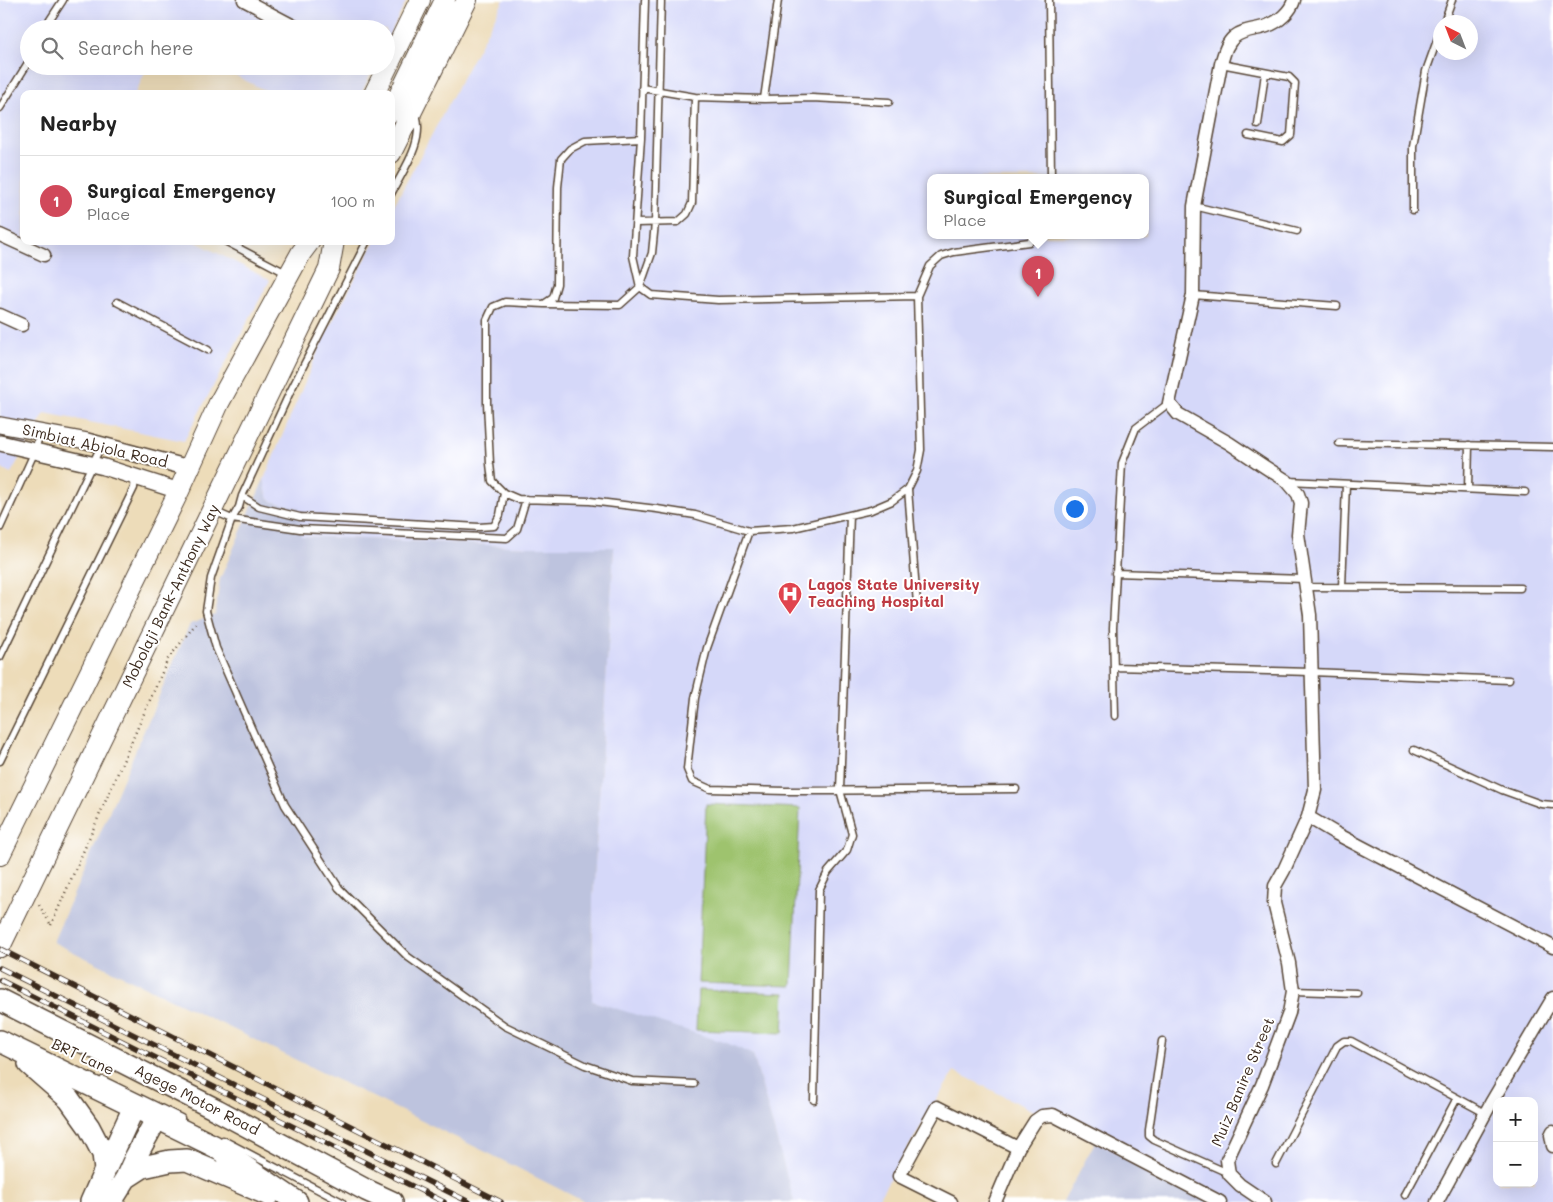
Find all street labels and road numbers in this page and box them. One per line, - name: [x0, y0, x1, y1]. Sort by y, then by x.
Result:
- street label: Simbiat Abiola Road: [21, 419, 170, 471]
- street label: Mobolaji Bank-Anthony Way: [117, 500, 223, 691]
- street label: Muiz Banire Street: [1206, 1014, 1278, 1149]
- street label: BRT Lane: [49, 1033, 118, 1079]
- street label: Agege Motor Road: [132, 1059, 263, 1139]

